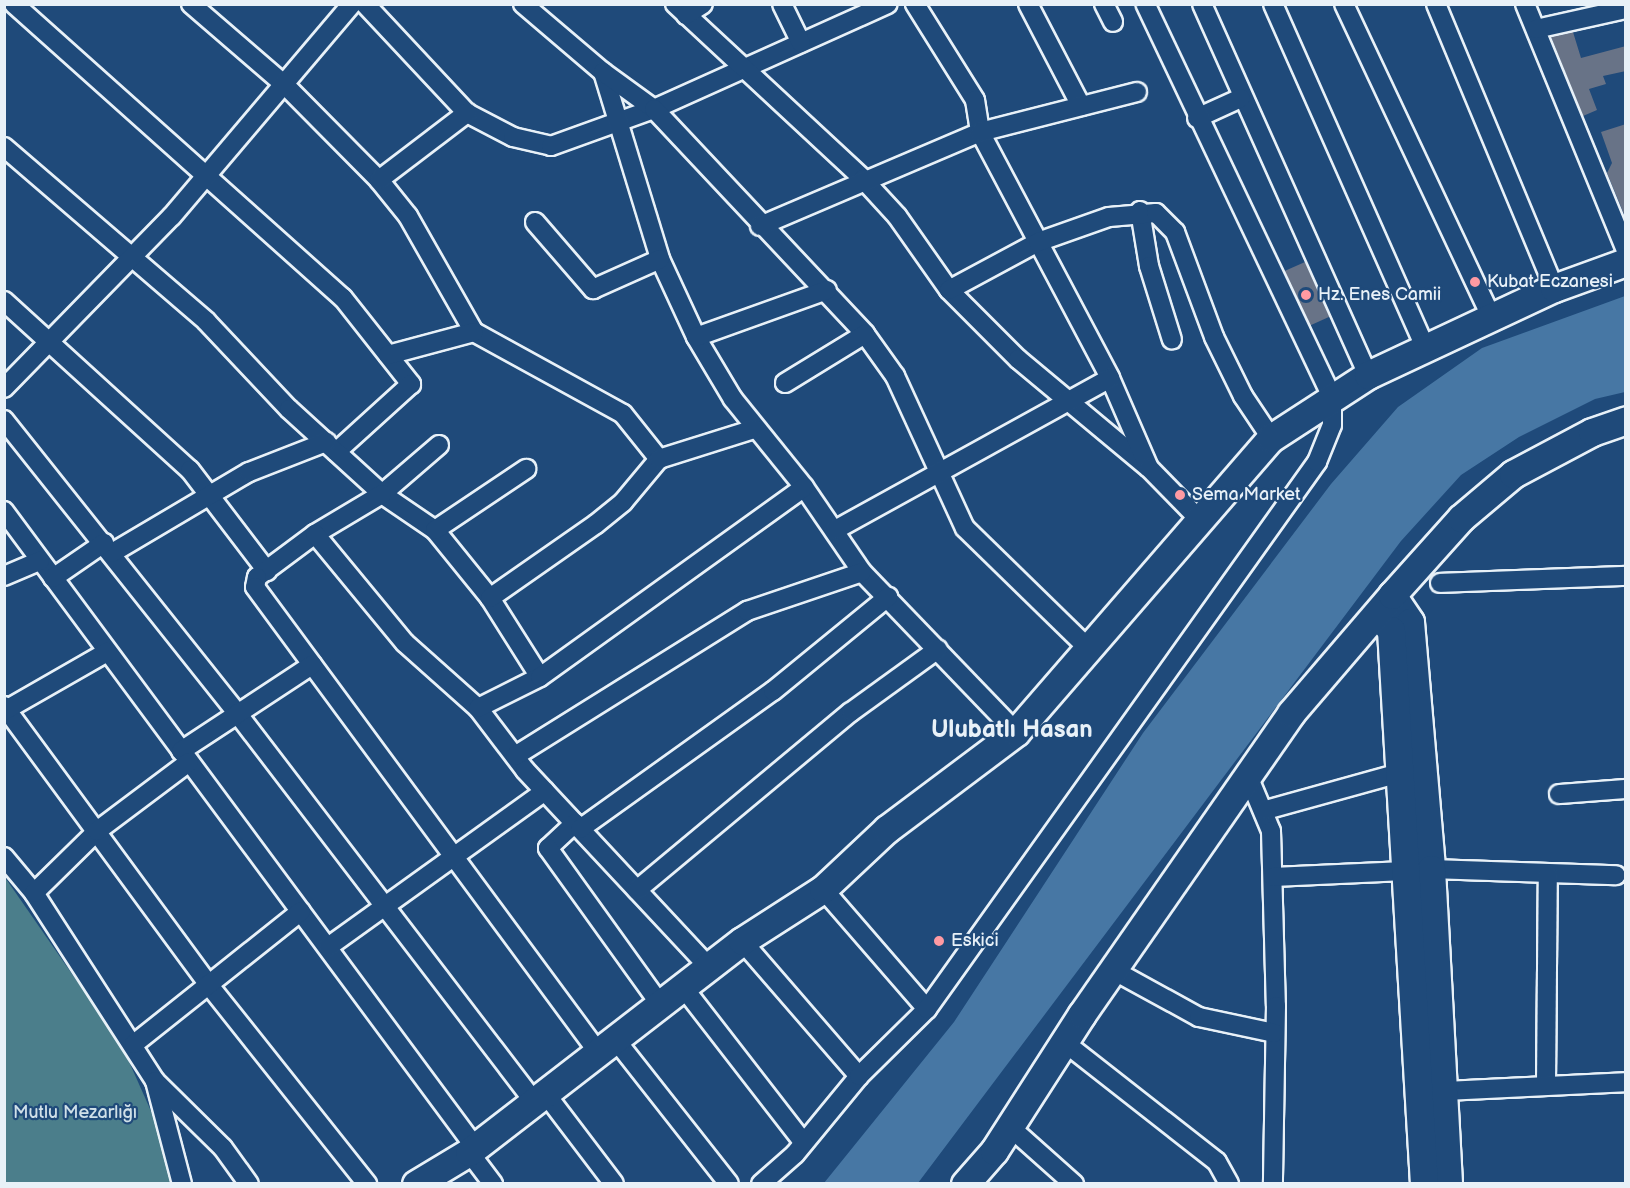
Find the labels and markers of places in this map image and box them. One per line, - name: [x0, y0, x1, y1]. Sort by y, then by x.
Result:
- place label: Kubat Eczanesi: [1487, 271, 1613, 293]
- marker: Kubat Eczanesi: [1468, 275, 1482, 289]
- place label: Hz. Enes Camii: [1318, 284, 1441, 306]
- marker: Hz. Enes Camii: [1299, 288, 1313, 302]
- place label: Sema Market: [1192, 484, 1300, 506]
- marker: Sema Market: [1173, 488, 1187, 502]
- place label: Eskici: [951, 930, 999, 952]
- marker: Eskici: [932, 934, 946, 948]

